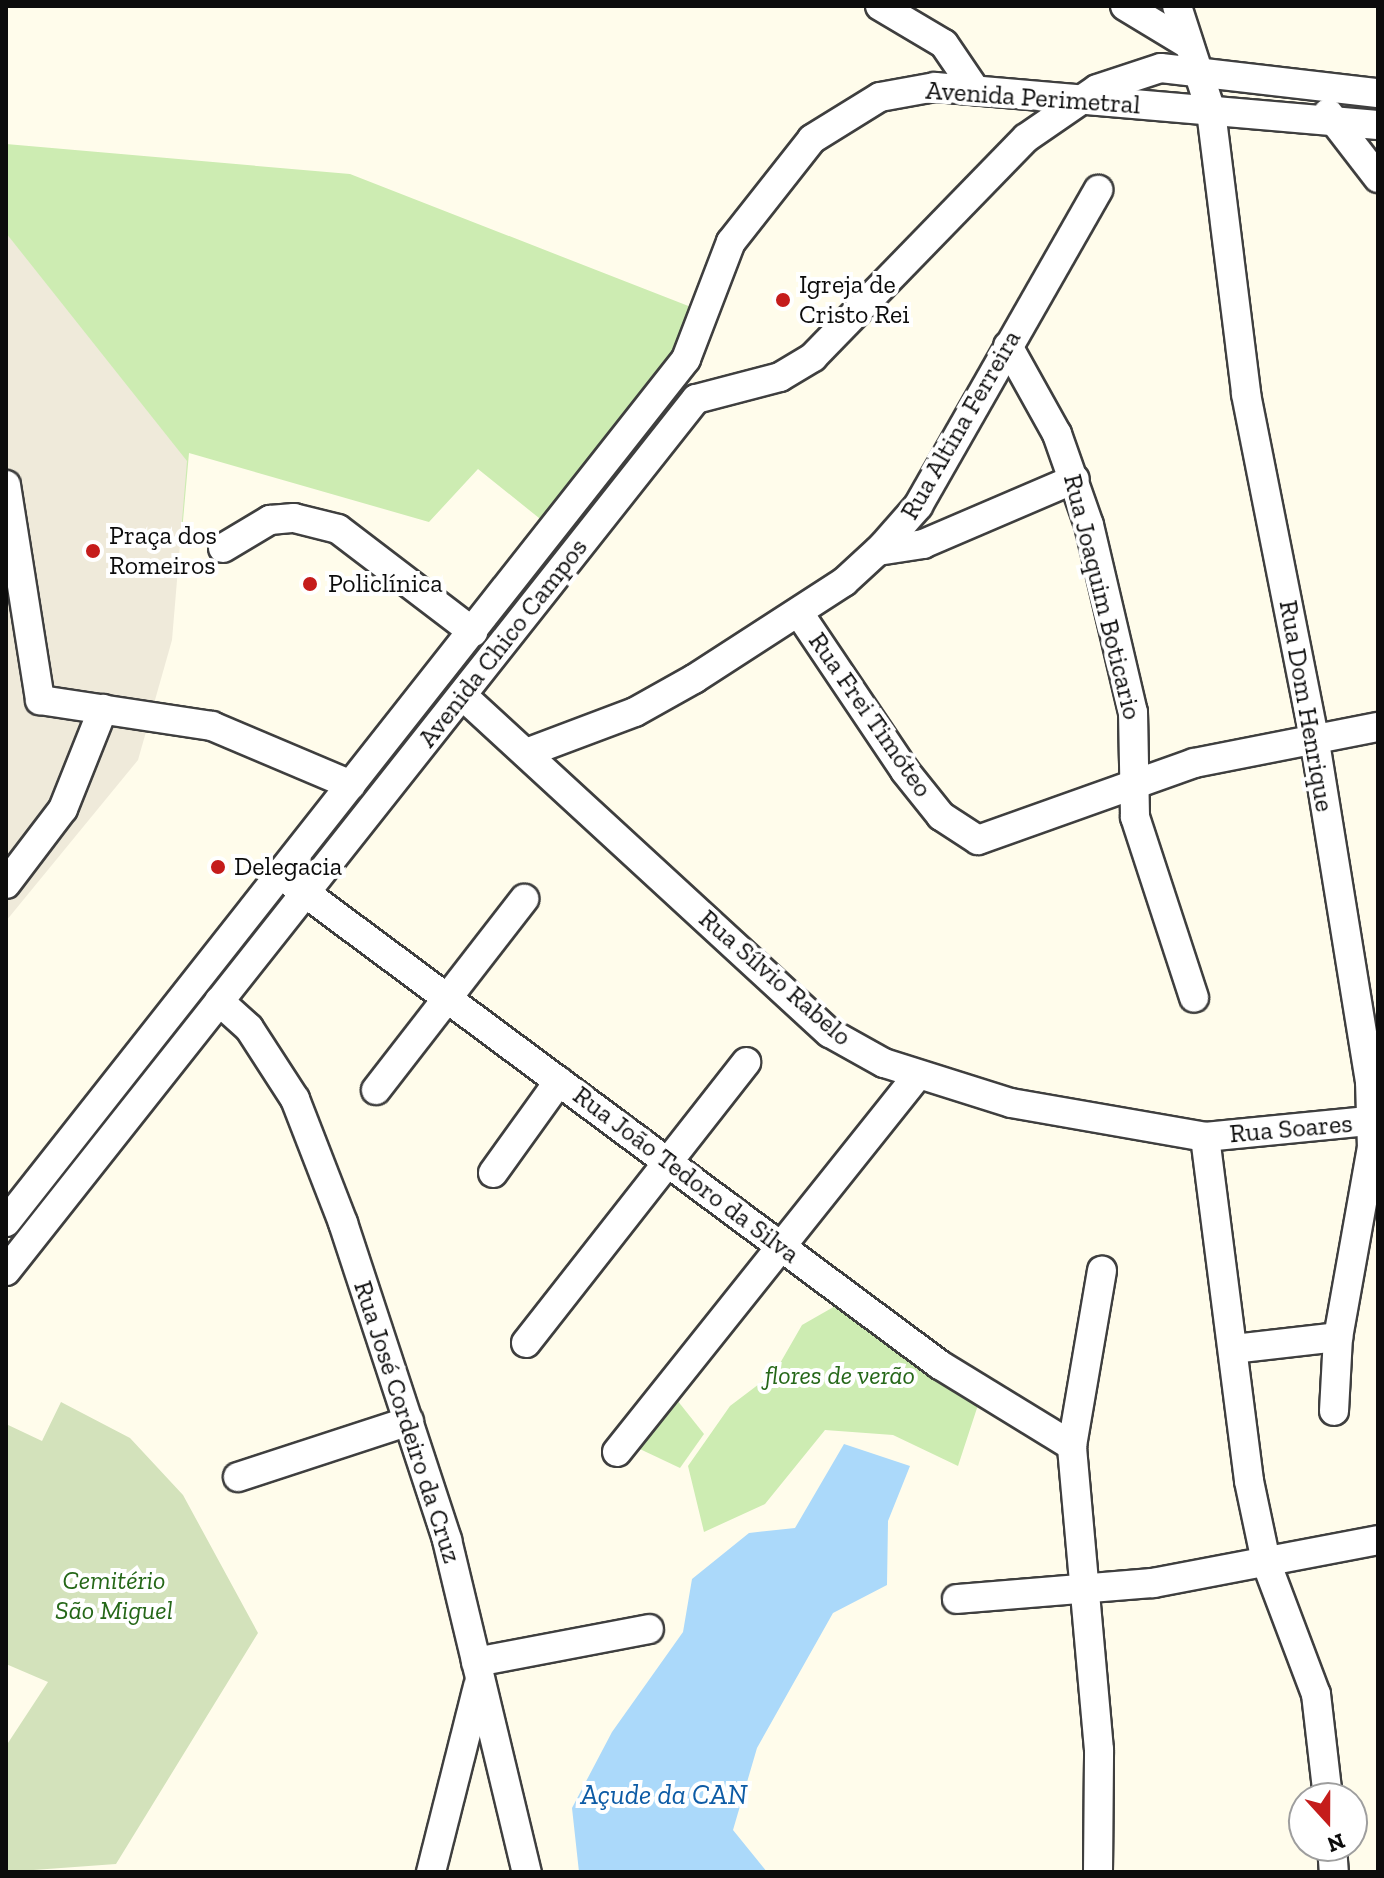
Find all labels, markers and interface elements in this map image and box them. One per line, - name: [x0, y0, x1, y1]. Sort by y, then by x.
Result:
- street label: Avenida Perimetral: [925, 75, 1141, 121]
- place label: Igreja de Cristo Rei: [799, 269, 909, 330]
- marker: Igreja de Cristo Rei: [774, 291, 792, 309]
- street label: Rua Altina Ferreira: [894, 324, 1028, 526]
- street label: Rua Joaquim Boticario: [1056, 471, 1148, 723]
- place label: Praça dos Romeiros: [109, 520, 217, 582]
- street label: Avenida Chico Campos: [412, 532, 594, 754]
- marker: Praça dos Romeiros: [84, 542, 102, 560]
- place label: Policlínica: [328, 568, 443, 600]
- marker: Policlínica: [299, 573, 321, 595]
- street label: Rua Dom Henrique: [1272, 598, 1340, 814]
- street label: Rua Frei Timóteo: [801, 626, 939, 804]
- place label: Delegacia: [234, 851, 342, 883]
- marker: Delegacia: [209, 858, 227, 876]
- street label: Rua Sílvio Rabelo: [692, 903, 858, 1053]
- street label: Rua João Tedoro da Silva: [566, 1079, 806, 1271]
- street label: Rua Soares: [1228, 1108, 1354, 1150]
- street label: Rua José Cordeiro da Cruz: [347, 1277, 467, 1567]
- park label: flores de verão: [765, 1360, 915, 1392]
- park label: Cemitério São Miguel: [55, 1565, 173, 1626]
- water label: Açude da CAN: [581, 1778, 747, 1812]
- north arrow: [1288, 1782, 1368, 1862]
- text: N: [1323, 1827, 1349, 1859]

